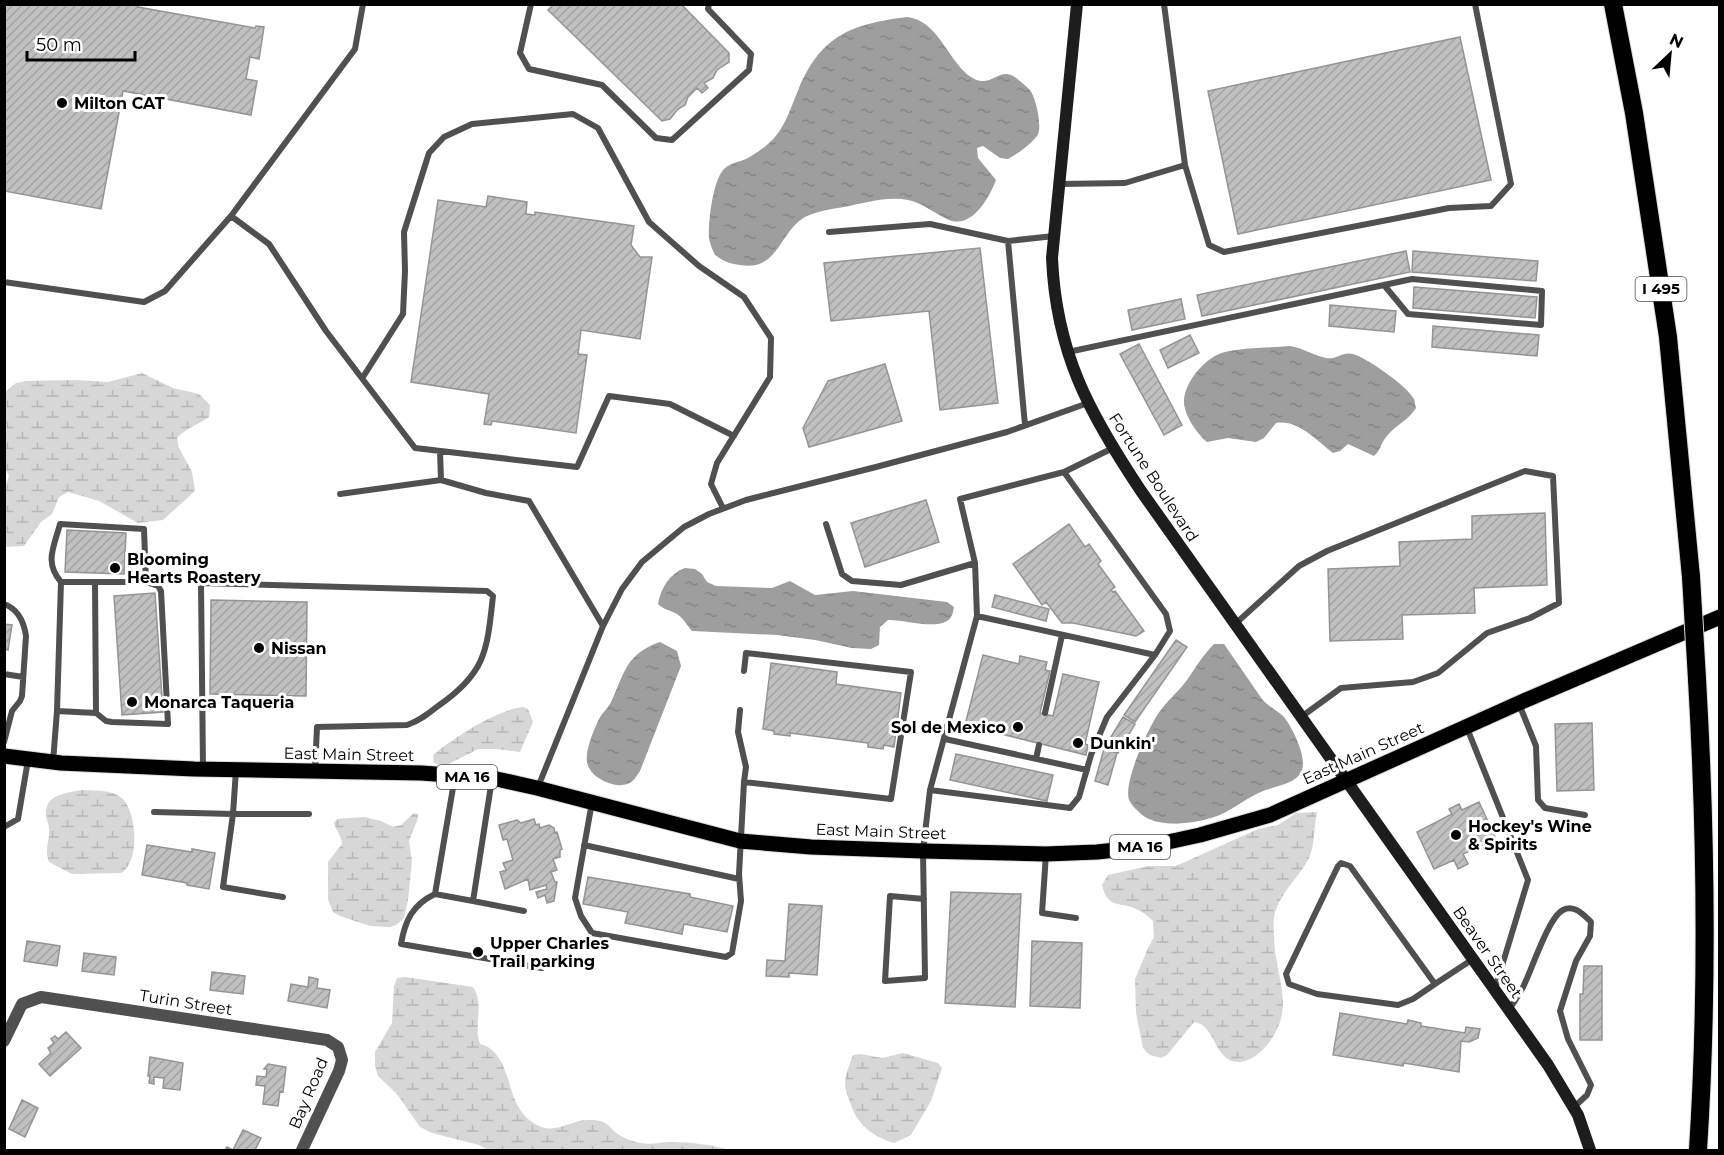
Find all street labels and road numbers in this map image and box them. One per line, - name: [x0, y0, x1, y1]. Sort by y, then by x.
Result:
- road number: I 495: [1636, 277, 1686, 301]
- street label: Fortune Boulevard: [1105, 409, 1202, 545]
- street label: East Main Street: [1300, 718, 1427, 789]
- street label: East Main Street: [283, 744, 415, 765]
- road number: MA 16: [437, 765, 497, 789]
- street label: East Main Street: [815, 820, 947, 843]
- road number: MA 16: [1110, 835, 1170, 859]
- street label: Beaver Street: [1449, 903, 1527, 1002]
- street label: Turin Street: [138, 986, 234, 1019]
- street label: Bay Road: [285, 1055, 332, 1132]

